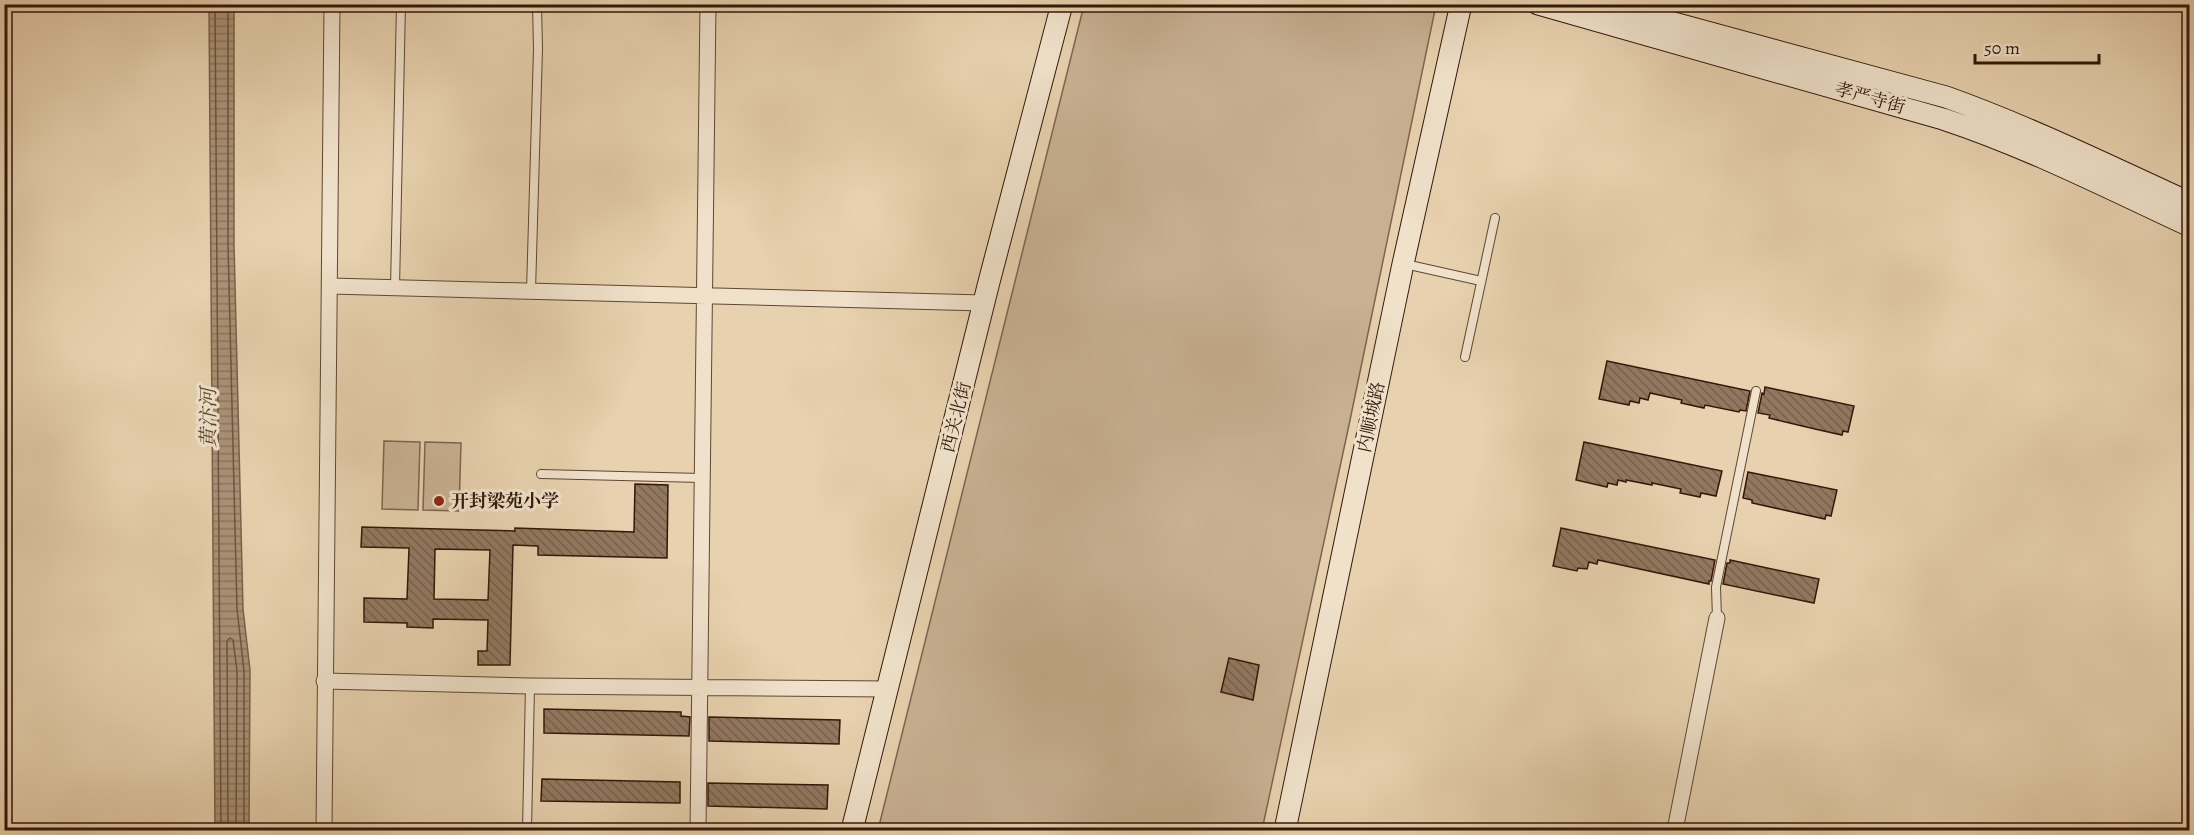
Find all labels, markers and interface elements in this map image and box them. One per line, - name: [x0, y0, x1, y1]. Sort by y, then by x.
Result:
- scale bar: [1975, 27, 2100, 65]
- text: 50 m: [1984, 36, 2020, 60]
- street label: 孝严寺街: [1832, 77, 1908, 119]
- street label: 西关北街: [936, 379, 976, 455]
- street label: 内顺城路: [1352, 379, 1390, 455]
- water label: 黄汴河: [195, 385, 222, 448]
- place label: 开封梁苑小学: [451, 489, 559, 513]
- marker: 开封梁苑小学: [432, 494, 446, 508]

